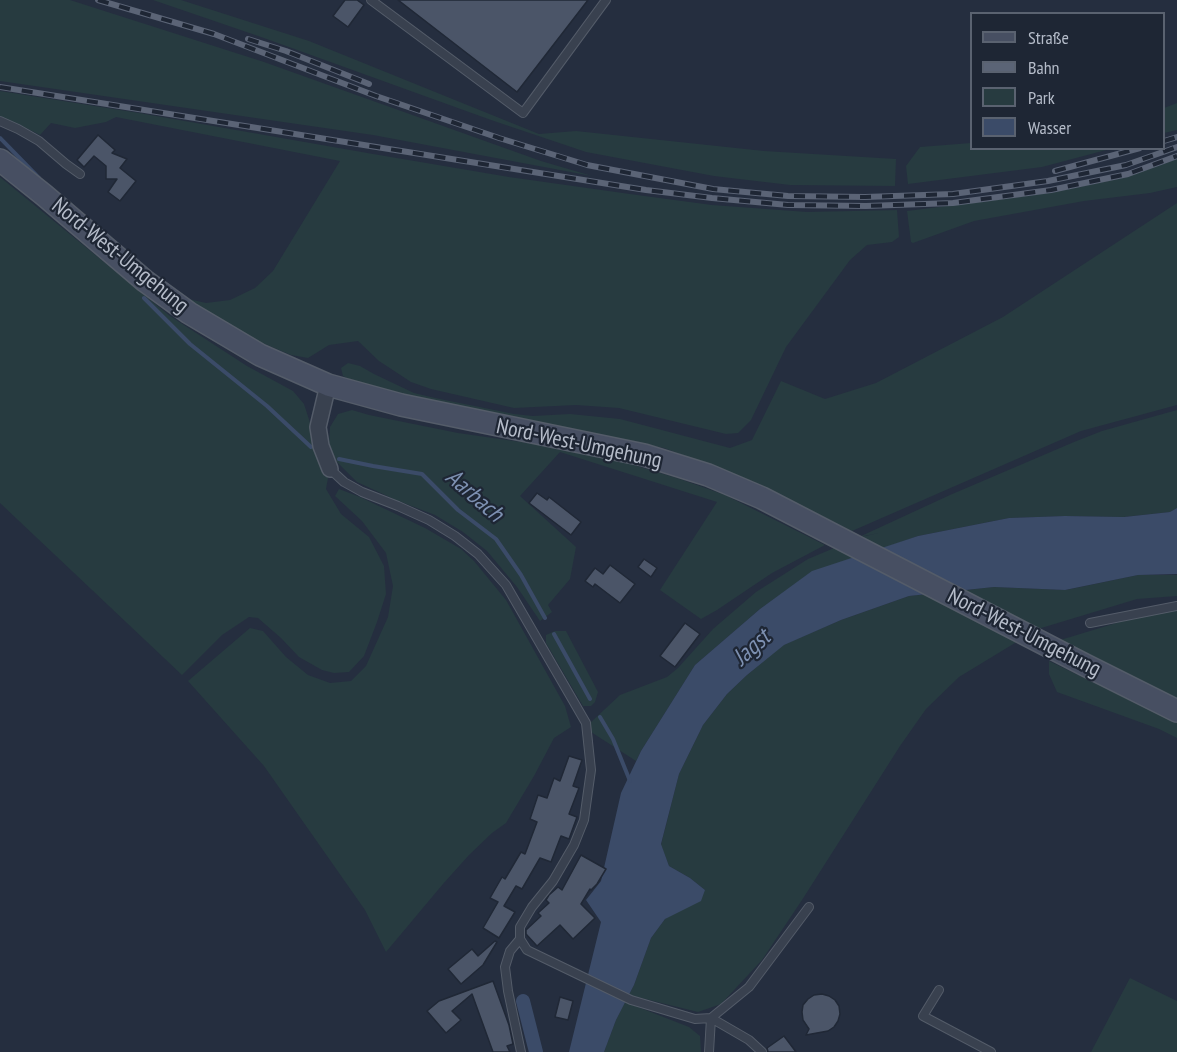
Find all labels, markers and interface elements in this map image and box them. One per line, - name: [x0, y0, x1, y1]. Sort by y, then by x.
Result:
- legend: [970, 12, 1165, 150]
- text: Straße: [1028, 26, 1069, 49]
- text: Bahn: [1028, 56, 1060, 79]
- text: Park: [1028, 86, 1055, 109]
- text: Wasser: [1028, 116, 1071, 139]
- street label: Nord-West-Umgehung: [46, 193, 194, 319]
- street label: Nord-West-Umgehung: [494, 414, 664, 474]
- water label: Aarbach: [439, 463, 509, 529]
- street label: Nord-West-Umgehung: [943, 583, 1105, 683]
- water label: Jagst: [727, 624, 777, 672]

